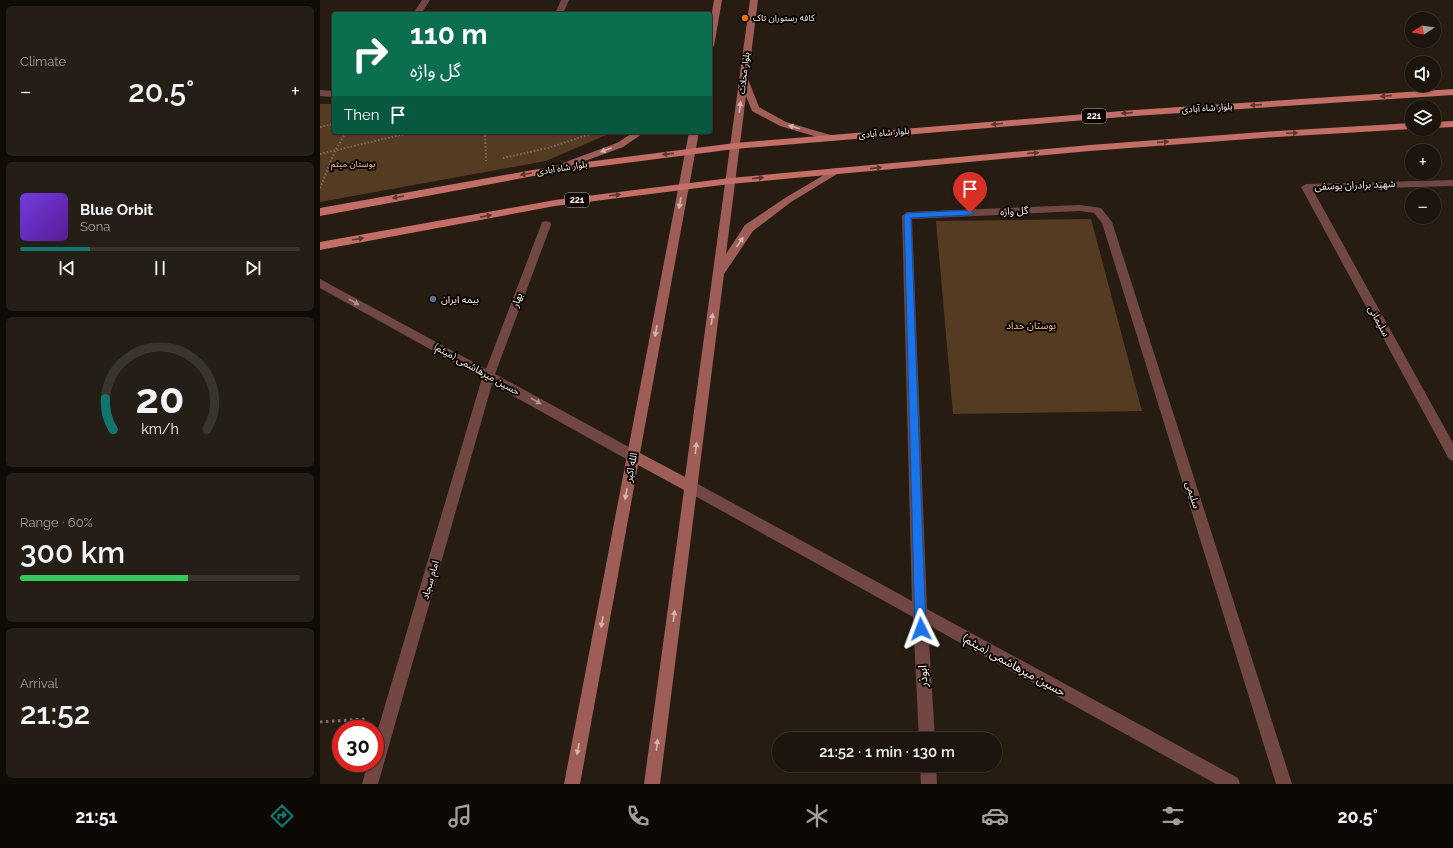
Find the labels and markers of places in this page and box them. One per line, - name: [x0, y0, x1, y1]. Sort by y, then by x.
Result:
- marker: کافه رستوران تاک: [740, 13, 750, 23]
- place label: کافه رستوران تاک: [753, 13, 815, 24]
- pin: [953, 172, 987, 213]
- marker: بیمه ایران: [428, 294, 438, 304]
- place label: بیمه ایران: [441, 294, 479, 306]

